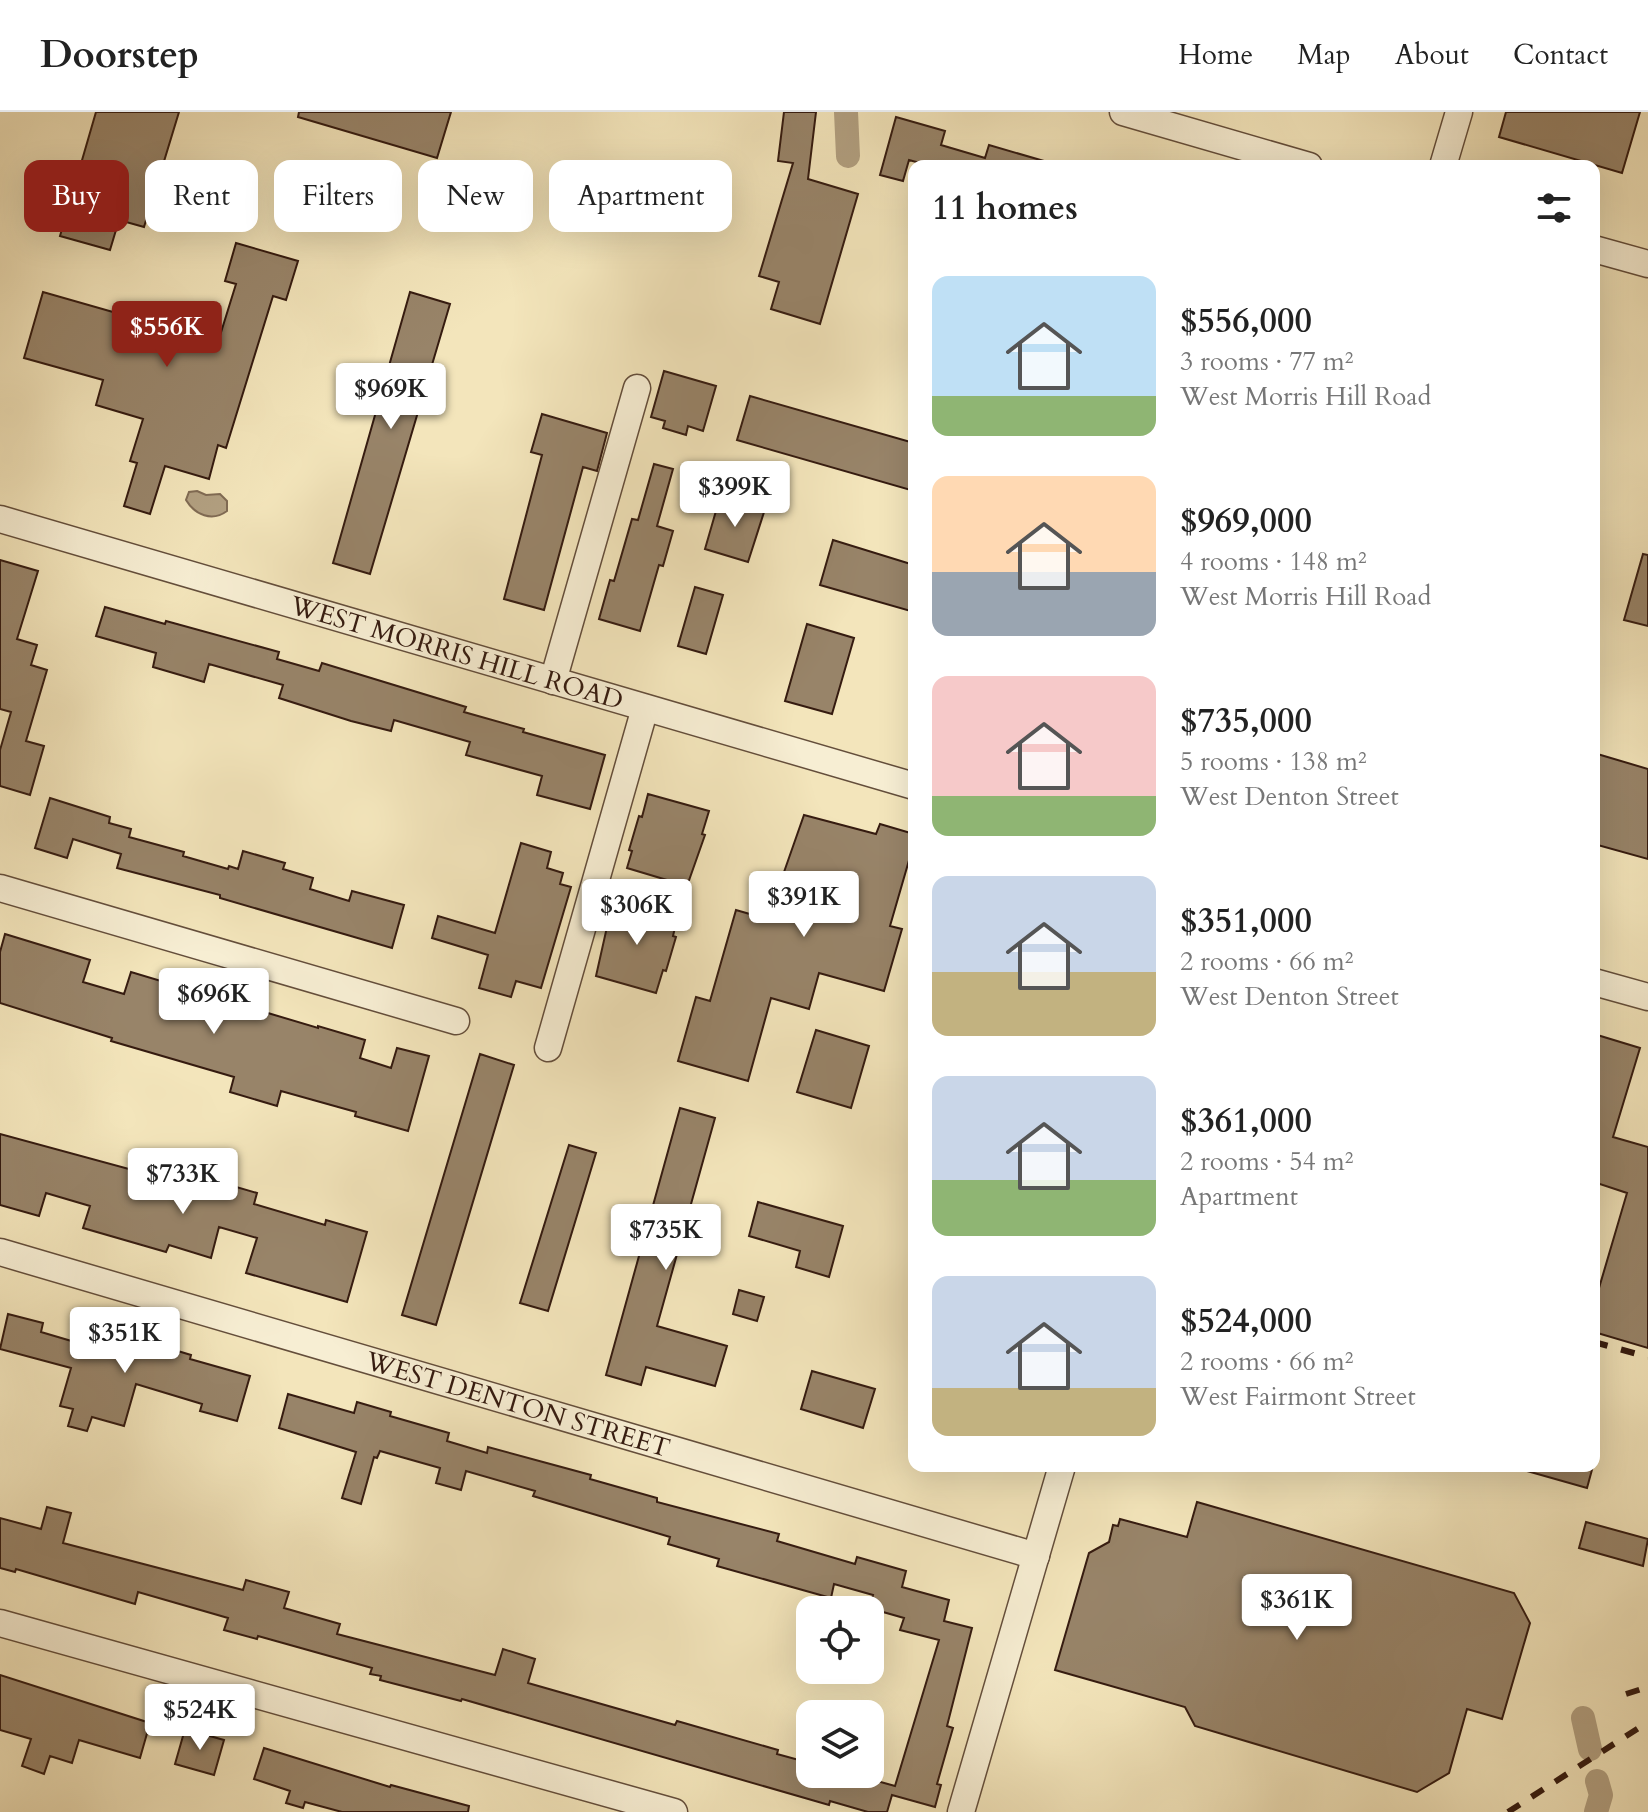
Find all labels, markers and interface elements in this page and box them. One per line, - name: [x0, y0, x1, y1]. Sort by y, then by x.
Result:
- text: Doorstep: [40, 29, 199, 81]
- text: Home: [1178, 36, 1253, 74]
- text: Map: [1297, 36, 1351, 74]
- text: About: [1395, 36, 1469, 74]
- text: Contact: [1513, 36, 1608, 74]
- chip: Buy: [24, 160, 129, 232]
- chip: Rent: [145, 160, 258, 232]
- chip: Filters: [274, 160, 402, 232]
- chip: New: [418, 160, 533, 232]
- chip: Apartment: [549, 160, 732, 232]
- text: 11 homes: [932, 185, 1078, 231]
- icon: filters: [1532, 186, 1576, 230]
- text: $556,000: [1180, 298, 1312, 344]
- pin: $556K: [111, 301, 223, 369]
- icon: home: [996, 308, 1092, 404]
- text: $556K: [130, 309, 204, 344]
- text: 3 rooms · 77 m²: [1180, 344, 1353, 379]
- pin: $969K: [335, 363, 447, 431]
- text: $969K: [354, 371, 428, 406]
- text: West Morris Hill Road: [1180, 379, 1431, 414]
- pin: $399K: [679, 461, 791, 529]
- text: $399K: [698, 469, 772, 504]
- text: $969,000: [1180, 498, 1312, 544]
- icon: home: [996, 508, 1092, 604]
- text: 4 rooms · 148 m²: [1180, 544, 1367, 579]
- text: West Morris Hill Road: [1180, 579, 1431, 614]
- street label: WEST MORRIS HILL ROAD: [285, 588, 627, 718]
- text: $735,000: [1180, 698, 1312, 744]
- icon: home: [996, 708, 1092, 804]
- text: 5 rooms · 138 m²: [1180, 744, 1367, 779]
- text: West Denton Street: [1180, 779, 1399, 814]
- pin: $391K: [748, 871, 860, 939]
- pin: $306K: [581, 879, 693, 947]
- text: $391K: [767, 879, 841, 914]
- text: $306K: [600, 887, 674, 922]
- text: $351,000: [1180, 898, 1312, 944]
- icon: home: [996, 908, 1092, 1004]
- text: 2 rooms · 66 m²: [1180, 944, 1353, 979]
- pin: $696K: [158, 968, 270, 1036]
- text: $696K: [177, 976, 251, 1011]
- text: West Denton Street: [1180, 979, 1399, 1014]
- text: $361,000: [1180, 1098, 1312, 1144]
- icon: home: [996, 1108, 1092, 1204]
- text: 2 rooms · 54 m²: [1180, 1144, 1353, 1179]
- pin: $733K: [127, 1148, 239, 1216]
- text: $733K: [146, 1156, 220, 1191]
- text: Apartment: [1180, 1179, 1298, 1214]
- pin: $735K: [610, 1204, 722, 1272]
- text: $735K: [629, 1212, 703, 1247]
- text: $524,000: [1180, 1298, 1312, 1344]
- pin: $351K: [69, 1307, 181, 1375]
- icon: home: [996, 1308, 1092, 1404]
- text: $351K: [88, 1315, 162, 1350]
- street label: WEST DENTON STREET: [361, 1343, 674, 1466]
- text: 2 rooms · 66 m²: [1180, 1344, 1353, 1379]
- text: West Fairmont Street: [1180, 1379, 1416, 1414]
- pin: $361K: [1241, 1574, 1353, 1642]
- text: $361K: [1260, 1582, 1334, 1617]
- map controls: [796, 1596, 884, 1788]
- button: locate: [796, 1596, 884, 1684]
- pin: $524K: [144, 1684, 256, 1752]
- text: $524K: [163, 1692, 237, 1727]
- button: layers: [796, 1700, 884, 1788]

